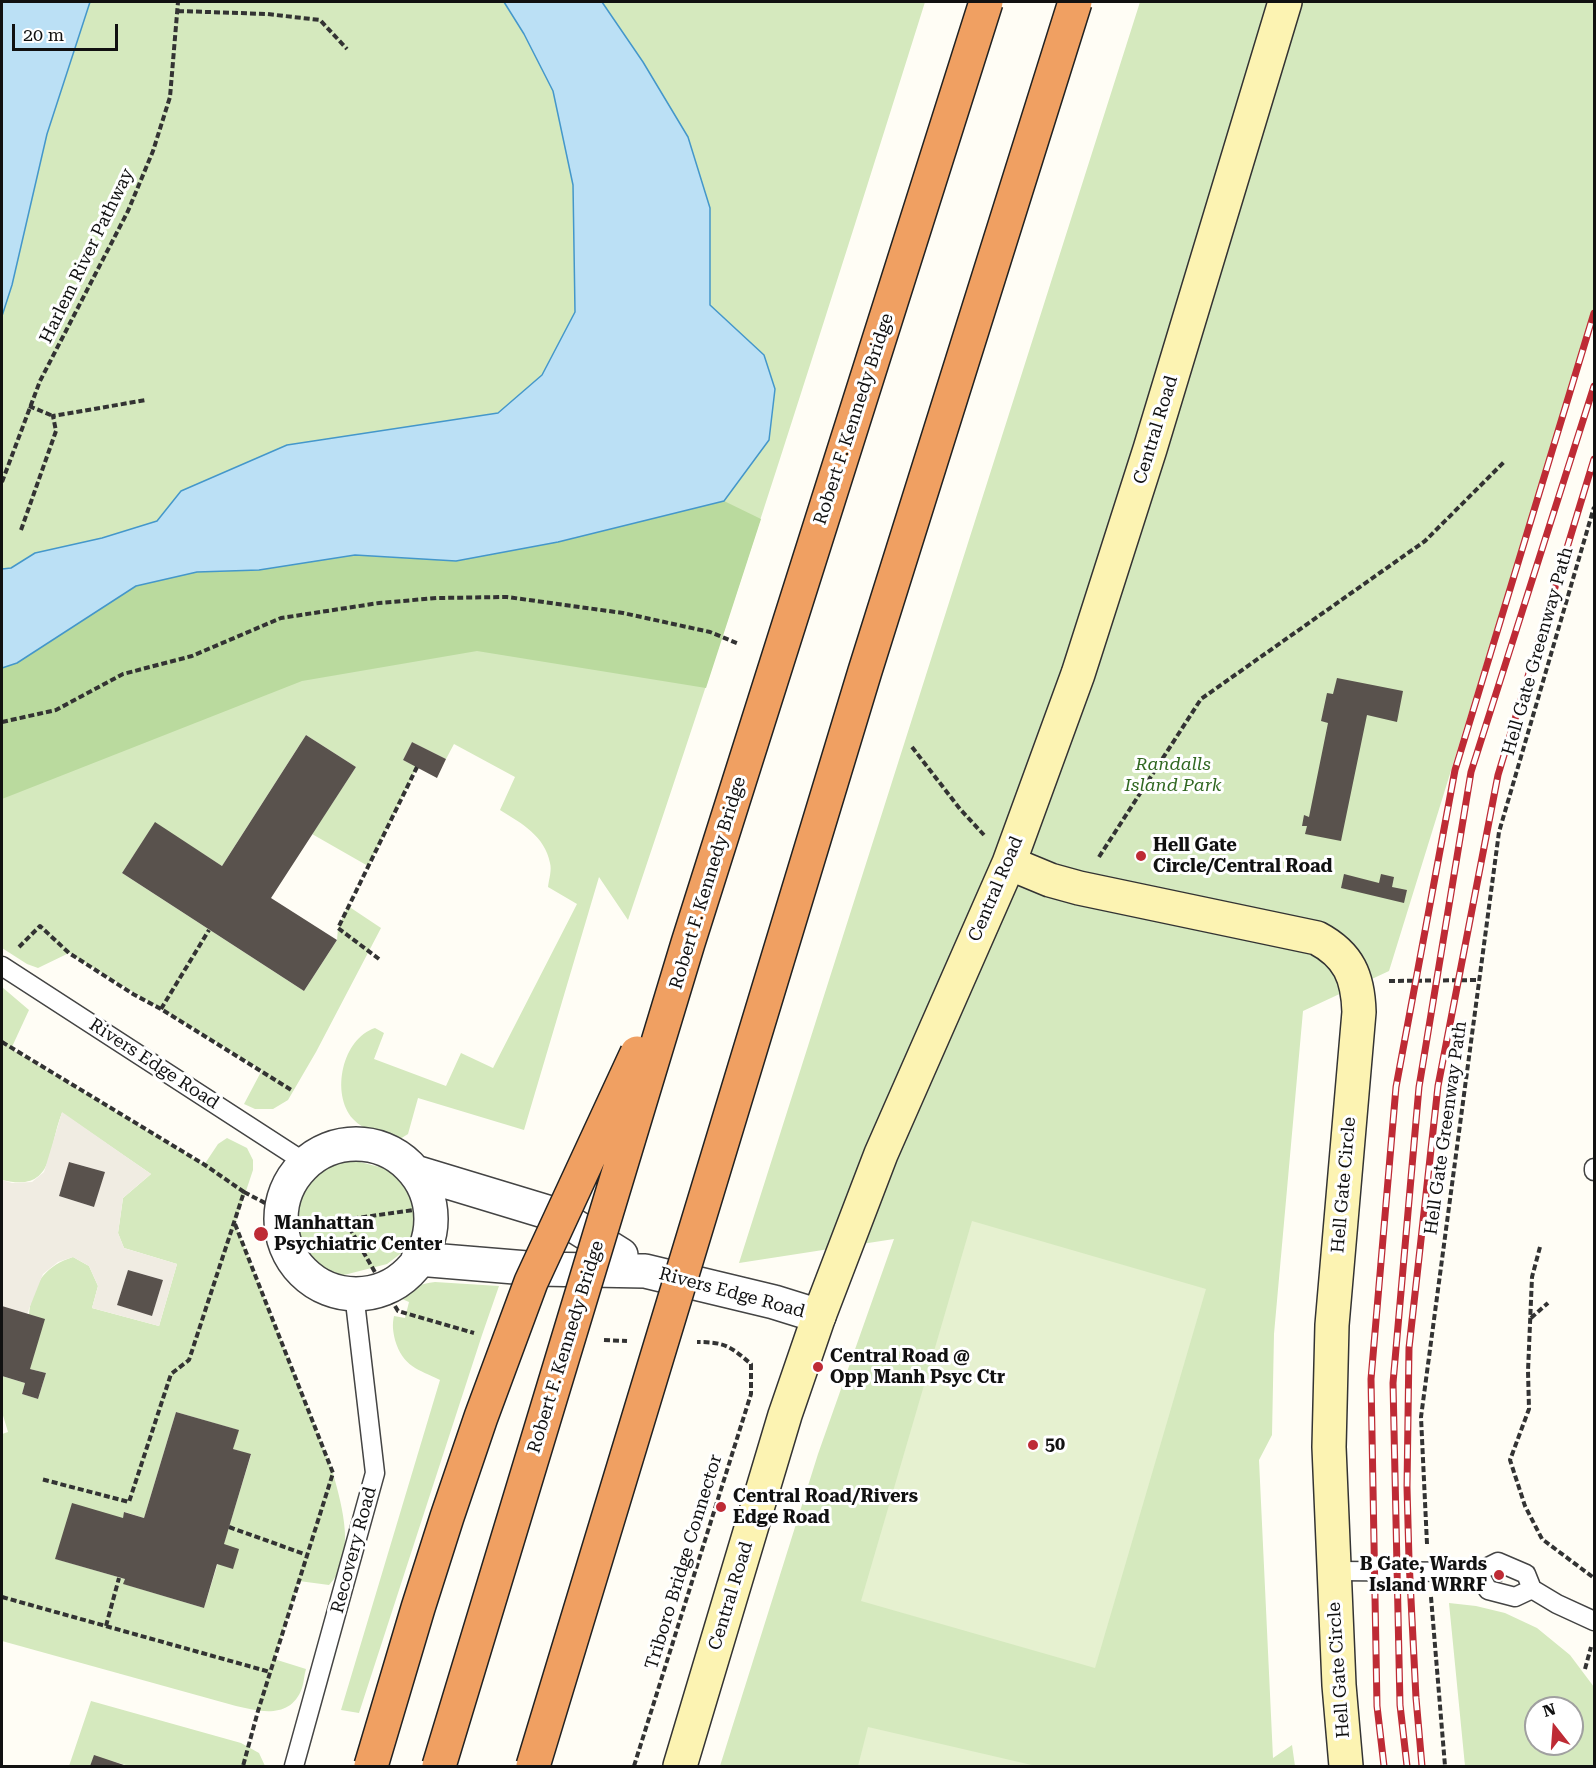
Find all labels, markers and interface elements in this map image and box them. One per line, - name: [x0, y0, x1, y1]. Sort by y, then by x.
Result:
- scale bar: [15, 12, 122, 50]
- text: 20 m: [23, 24, 64, 45]
- street label: Harlem River Pathway: [35, 165, 139, 347]
- street label: Robert F. Kennedy Bridge: [810, 311, 898, 527]
- street label: Central Road: [1129, 373, 1183, 487]
- street label: Hell Gate Greenway Path: [1498, 544, 1578, 758]
- park label: Randalls Island Park: [1124, 754, 1222, 796]
- street label: Robert F. Kennedy Bridge: [665, 774, 751, 992]
- street label: Central Road: [964, 833, 1028, 945]
- place label: Hell Gate Circle/Central Road: [1153, 835, 1332, 878]
- marker: Hell Gate Circle/Central Road: [1134, 849, 1148, 863]
- street label: Rivers Edge Road: [85, 1014, 223, 1114]
- street label: Hell Gate Greenway Path: [1420, 1020, 1472, 1236]
- street label: Hell Gate Circle: [1327, 1116, 1361, 1254]
- place label: Manhattan Psychiatric Center: [274, 1213, 442, 1256]
- marker: Manhattan Psychiatric Center: [252, 1225, 270, 1243]
- street label: Robert F. Kennedy Bridge: [523, 1238, 609, 1456]
- street label: Rivers Edge Road: [657, 1263, 807, 1323]
- place label: Central Road @ Opp Manh Psyc Ctr: [830, 1346, 1005, 1388]
- marker: Central Road @ Opp Manh Psyc Ctr: [811, 1360, 825, 1374]
- place label: 50: [1045, 1434, 1065, 1456]
- marker: 50: [1026, 1438, 1040, 1452]
- street label: Triboro Bridge Connector: [641, 1452, 727, 1672]
- street label: Recovery Road: [327, 1484, 381, 1616]
- place label: Central Road/Rivers Edge Road: [733, 1486, 918, 1528]
- marker: Central Road/Rivers Edge Road: [714, 1500, 728, 1514]
- street label: Central Road: [704, 1539, 758, 1653]
- place label: B Gate, Wards Island WRRF: [1360, 1554, 1487, 1596]
- marker: B Gate, Wards Island WRRF: [1492, 1568, 1506, 1582]
- street label: Hell Gate Circle: [1323, 1601, 1355, 1739]
- north arrow: [1524, 1696, 1584, 1756]
- text: N: [1540, 1699, 1558, 1721]

